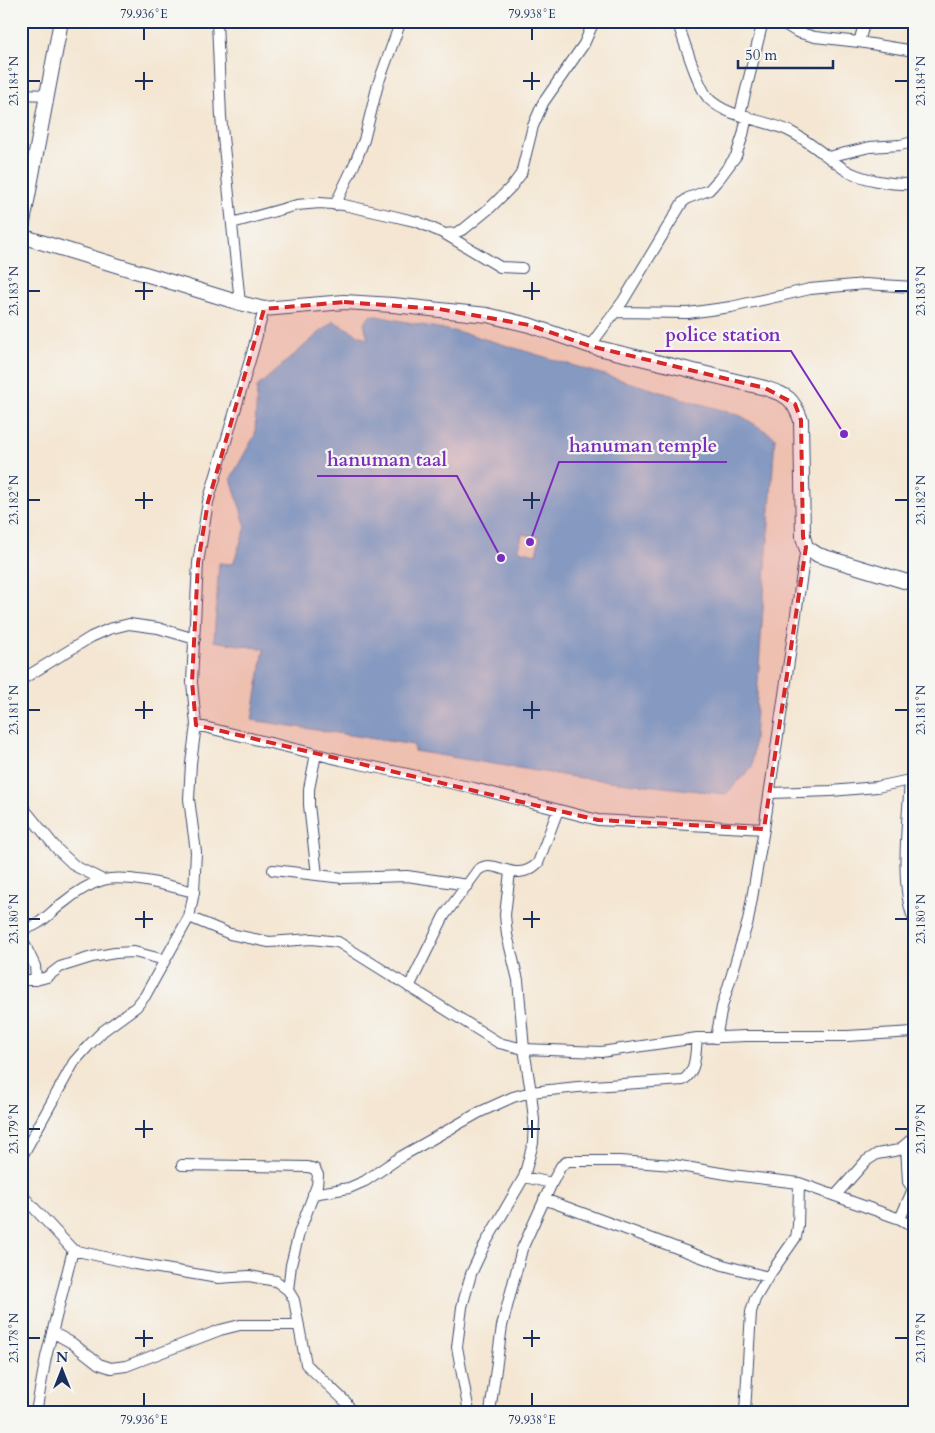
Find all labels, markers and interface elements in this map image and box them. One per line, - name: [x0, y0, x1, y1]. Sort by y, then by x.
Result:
- text: 79.936°E: [120, 6, 168, 22]
- text: 79.938°E: [508, 6, 556, 22]
- scale bar: [738, 38, 832, 70]
- text: 50 m: [745, 45, 777, 65]
- text: 23.184°N: [6, 55, 22, 106]
- text: 23.184°N: [913, 55, 929, 106]
- text: 23.183°N: [6, 265, 22, 316]
- text: 23.183°N: [913, 265, 929, 316]
- callout: police station: [655, 317, 791, 351]
- text: police station: [665, 322, 782, 348]
- callout: hanuman temple: [559, 428, 727, 462]
- text: hanuman temple: [569, 433, 717, 459]
- callout: hanuman taal: [317, 442, 457, 476]
- text: hanuman taal: [327, 447, 447, 473]
- text: 23.182°N: [6, 474, 22, 525]
- text: 23.182°N: [913, 474, 929, 525]
- text: 23.181°N: [6, 684, 22, 735]
- text: 23.181°N: [913, 684, 929, 735]
- text: 23.180°N: [6, 893, 22, 944]
- text: 23.180°N: [913, 893, 929, 944]
- text: 23.179°N: [6, 1103, 22, 1154]
- text: 23.179°N: [913, 1103, 929, 1154]
- text: 23.178°N: [6, 1312, 22, 1363]
- text: 23.178°N: [913, 1312, 929, 1363]
- north arrow: [38, 1346, 88, 1396]
- text: N: [56, 1348, 68, 1367]
- text: 79.936°E: [120, 1412, 168, 1428]
- text: 79.938°E: [508, 1412, 556, 1428]

